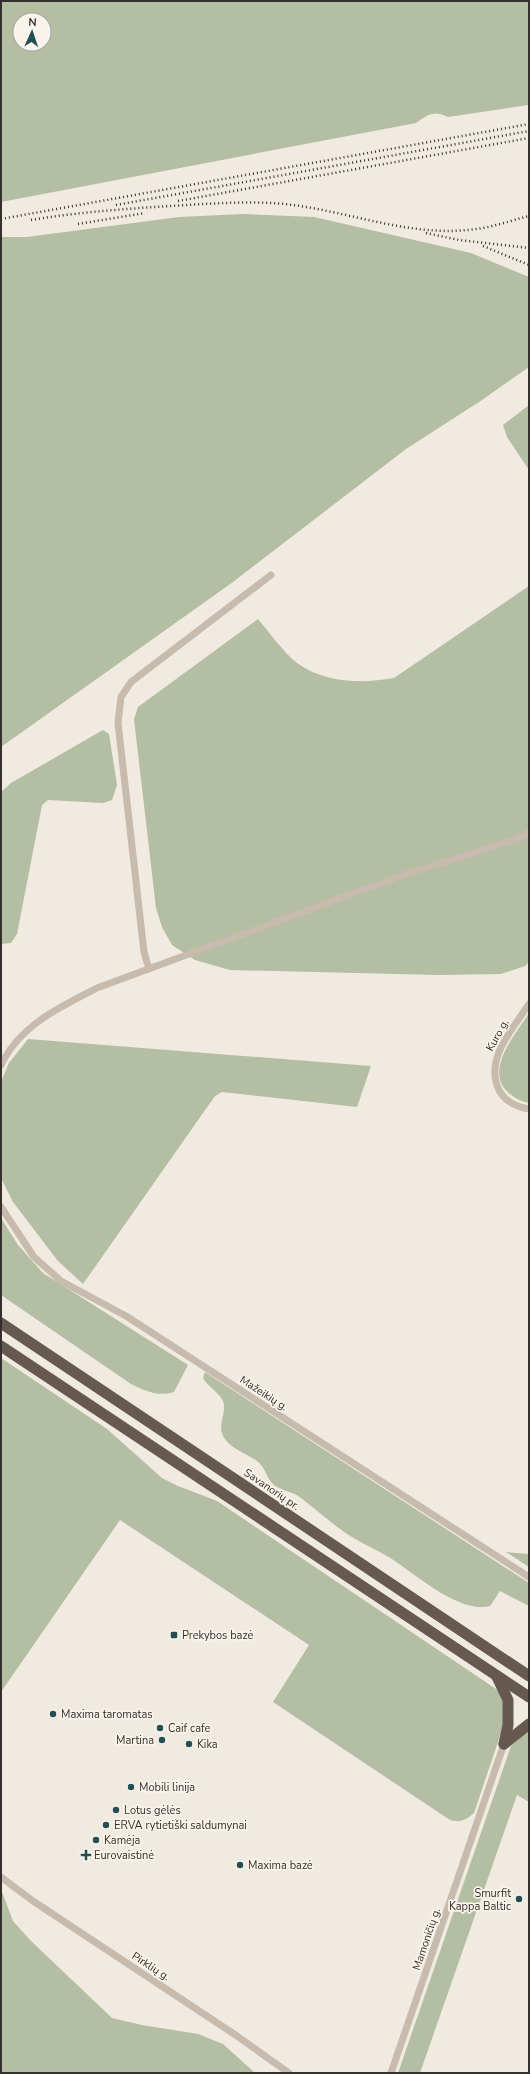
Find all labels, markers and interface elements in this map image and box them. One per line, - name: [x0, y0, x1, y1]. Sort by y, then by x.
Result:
- north arrow: [12, 12, 52, 52]
- text: N: [28, 15, 37, 30]
- street label: Kuro g.: [482, 1016, 512, 1054]
- street label: Mažeikių g.: [237, 1372, 291, 1415]
- street label: Savanorių pr.: [241, 1465, 303, 1514]
- place label: Prekybos bazė: [182, 1628, 253, 1643]
- marker: Prekybos bazė: [169, 1630, 179, 1640]
- place label: Maxima taromatas: [61, 1707, 153, 1722]
- marker: Maxima taromatas: [48, 1709, 58, 1719]
- place label: Caif cafe: [168, 1721, 210, 1736]
- marker: Caif cafe: [155, 1723, 165, 1733]
- place label: Martina: [116, 1733, 154, 1748]
- marker: Martina: [157, 1735, 167, 1745]
- place label: Kika: [197, 1737, 218, 1752]
- marker: Kika: [184, 1739, 194, 1749]
- place label: Mobili linija: [139, 1780, 195, 1795]
- marker: Mobili linija: [126, 1782, 136, 1792]
- place label: Lotus gėlės: [124, 1803, 181, 1818]
- marker: Lotus gėlės: [111, 1805, 121, 1815]
- place label: ERVA rytietiški saldumynai: [114, 1818, 247, 1833]
- marker: ERVA rytietiški saldumynai: [101, 1820, 111, 1830]
- place label: Kamėja: [104, 1833, 141, 1848]
- marker: Kamėja: [91, 1835, 101, 1845]
- place label: Eurovaistinė: [94, 1848, 154, 1863]
- marker: Eurovaistinė: [81, 1850, 91, 1860]
- place label: Maxima bazė: [248, 1858, 313, 1873]
- marker: Maxima bazė: [235, 1860, 245, 1870]
- place label: Smurfit Kappa Baltic: [449, 1886, 511, 1914]
- marker: Smurfit Kappa Baltic: [514, 1894, 524, 1904]
- street label: Mamoničių g.: [409, 1906, 444, 1972]
- street label: Pirklių g.: [129, 1948, 173, 1984]

